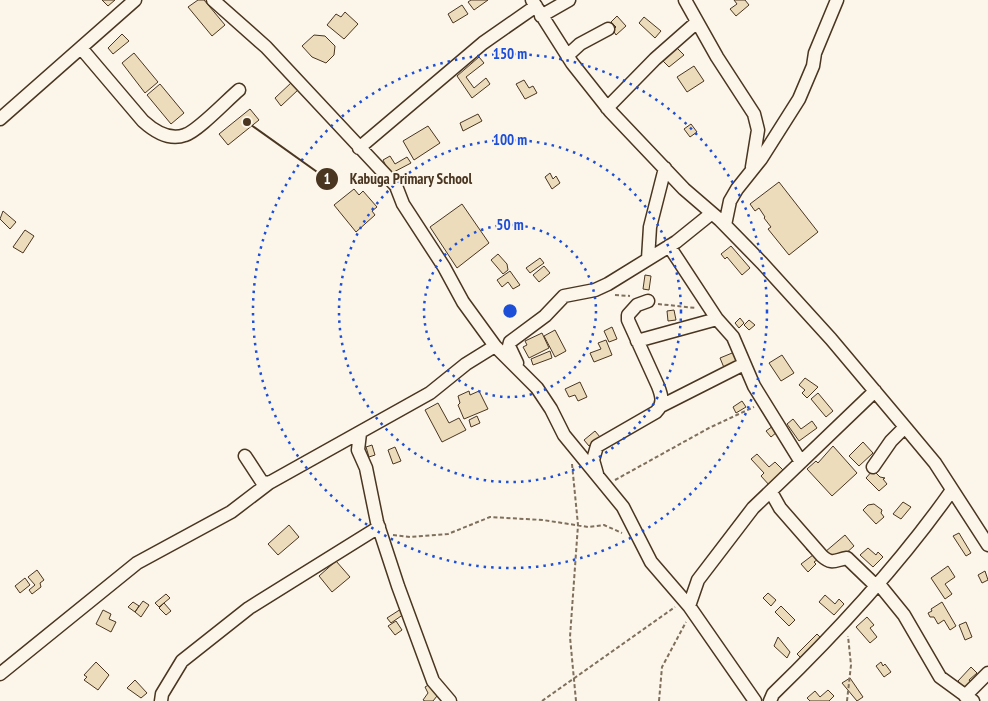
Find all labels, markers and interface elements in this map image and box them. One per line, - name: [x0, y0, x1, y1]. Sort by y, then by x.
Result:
- text: 150 m: [493, 44, 527, 63]
- text: 100 m: [493, 130, 527, 149]
- callout: Kabuga Primary School: [314, 164, 482, 194]
- text: 1: [323, 169, 331, 188]
- text: Kabuga Primary School: [350, 169, 473, 188]
- text: 50 m: [496, 215, 524, 234]
- centre of rings: [501, 302, 519, 320]

